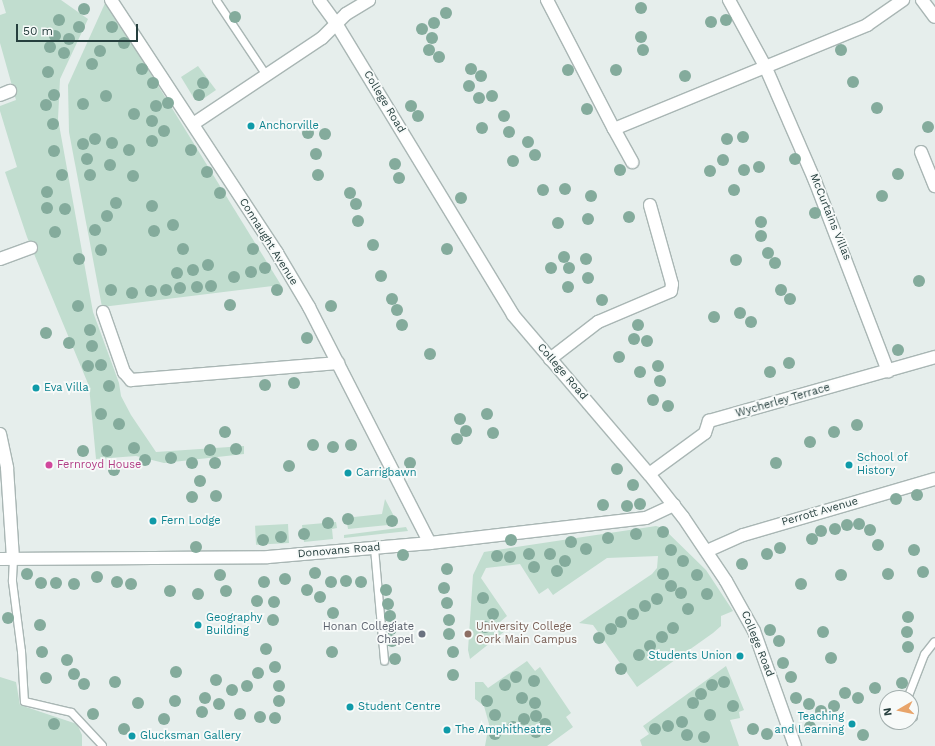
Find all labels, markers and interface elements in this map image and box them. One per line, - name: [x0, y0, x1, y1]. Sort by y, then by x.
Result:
- scale bar: [18, 16, 140, 42]
- text: 50 m: [23, 24, 53, 38]
- street label: College Road: [360, 69, 408, 135]
- place label: Anchorville: [259, 119, 319, 133]
- marker: Anchorville: [246, 121, 256, 131]
- street label: McCurtains Villas: [806, 171, 854, 263]
- street label: Connaught Avenue: [236, 196, 300, 288]
- street label: College Road: [534, 341, 590, 403]
- place label: Eva Villa: [44, 381, 89, 395]
- street label: Wycherley Terrace: [734, 381, 832, 421]
- marker: Eva Villa: [31, 383, 41, 393]
- place label: School of History: [857, 452, 908, 478]
- place label: Fernroyd House: [57, 458, 141, 472]
- marker: Fernroyd House: [44, 460, 54, 470]
- marker: School of History: [844, 460, 854, 470]
- place label: Carrigbawn: [356, 466, 417, 480]
- marker: Carrigbawn: [343, 468, 353, 478]
- street label: Perrott Avenue: [780, 495, 860, 529]
- place label: Fern Lodge: [161, 514, 221, 528]
- marker: Fern Lodge: [148, 516, 158, 526]
- street label: Donovans Road: [297, 541, 381, 561]
- street label: College Road: [738, 609, 776, 679]
- place label: Geography Building: [206, 612, 263, 638]
- marker: Geography Building: [193, 620, 203, 630]
- place label: Honan Collegiate Chapel: [323, 621, 414, 647]
- place label: University College Cork Main Campus: [476, 621, 577, 647]
- marker: Honan Collegiate Chapel: [417, 629, 427, 639]
- marker: University College Cork Main Campus: [463, 629, 473, 639]
- place label: Students Union: [649, 649, 732, 663]
- marker: Students Union: [735, 651, 745, 661]
- north arrow: [879, 690, 919, 730]
- place label: Student Centre: [358, 700, 441, 714]
- marker: Student Centre: [345, 702, 355, 712]
- text: N: [881, 707, 895, 717]
- place label: Teaching and Learning: [774, 711, 844, 737]
- marker: Teaching and Learning: [847, 719, 857, 729]
- place label: The Amphitheatre: [455, 723, 552, 737]
- marker: The Amphitheatre: [442, 725, 452, 735]
- place label: Glucksman Gallery: [140, 729, 241, 743]
- marker: Glucksman Gallery: [127, 731, 137, 741]

